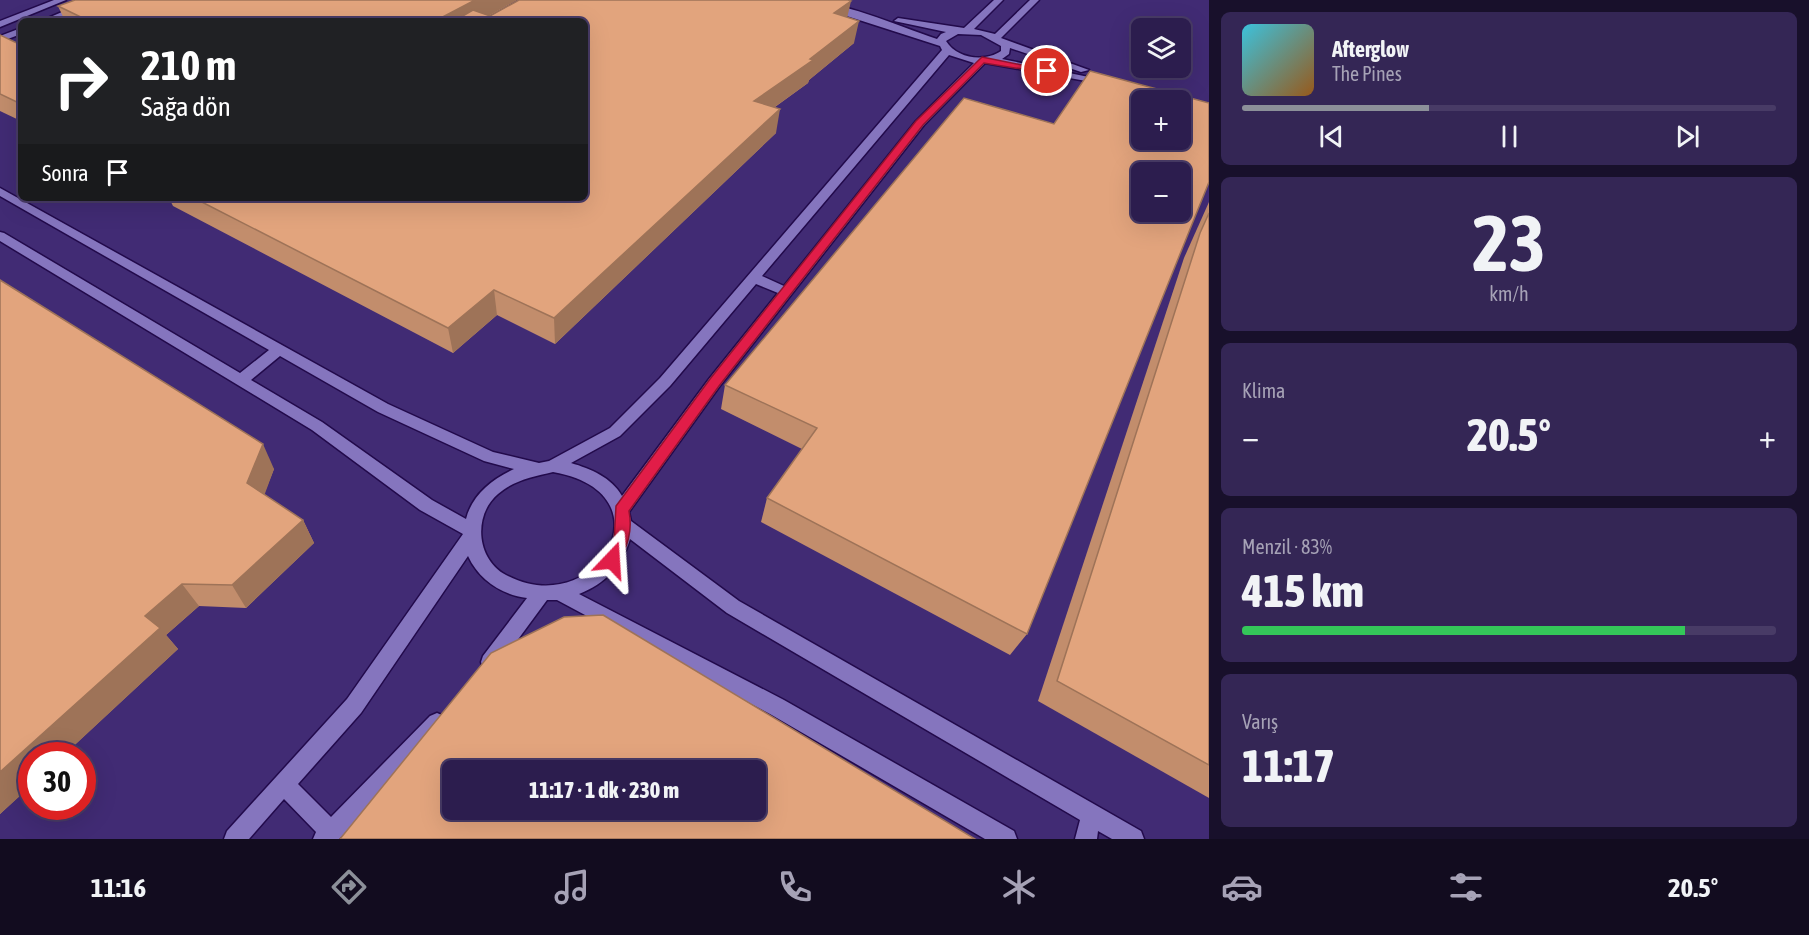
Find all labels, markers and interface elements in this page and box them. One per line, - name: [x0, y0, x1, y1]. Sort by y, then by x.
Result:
- map controls: [1131, 18, 1191, 222]
- button: layers: [1131, 18, 1191, 78]
- text: Afterglow: [1332, 36, 1409, 62]
- text: 210 m: [141, 41, 236, 89]
- icon: right: [42, 42, 120, 120]
- pin: [1021, 45, 1072, 96]
- icon: arrive: [1030, 54, 1063, 87]
- text: The Pines: [1332, 62, 1402, 85]
- button: +: [1131, 90, 1191, 150]
- text: Sağa dön: [141, 91, 231, 122]
- icon: previous: [1315, 120, 1348, 153]
- icon: pause: [1493, 120, 1526, 153]
- icon: next: [1671, 120, 1704, 153]
- icon: arrive: [101, 156, 134, 189]
- text: Sonra: [42, 160, 89, 186]
- button: −: [1131, 162, 1191, 222]
- text: 23: [1472, 198, 1546, 288]
- text: km/h: [1489, 282, 1529, 305]
- text: Klima: [1242, 379, 1285, 402]
- text: 20.5°: [1467, 409, 1551, 461]
- text: −: [1242, 417, 1259, 455]
- text: +: [1759, 417, 1776, 455]
- position arrow: [580, 528, 644, 592]
- text: Menzil · 83%: [1242, 535, 1332, 558]
- text: 415 km: [1242, 565, 1364, 617]
- text: Varış: [1242, 710, 1278, 733]
- text: 11:17: [1242, 740, 1335, 792]
- speed limit sign: 30: [18, 742, 96, 820]
- text: 11:17 · 1 dk · 230 m: [529, 777, 679, 803]
- icon: directions: [328, 866, 370, 908]
- icon: music: [551, 866, 593, 908]
- icon: phone: [774, 866, 816, 908]
- icon: climate: [998, 866, 1040, 908]
- icon: car: [1221, 866, 1263, 908]
- icon: filters: [1445, 866, 1487, 908]
- text: 11:16: [91, 872, 146, 903]
- text: 20.5°: [1668, 872, 1718, 903]

